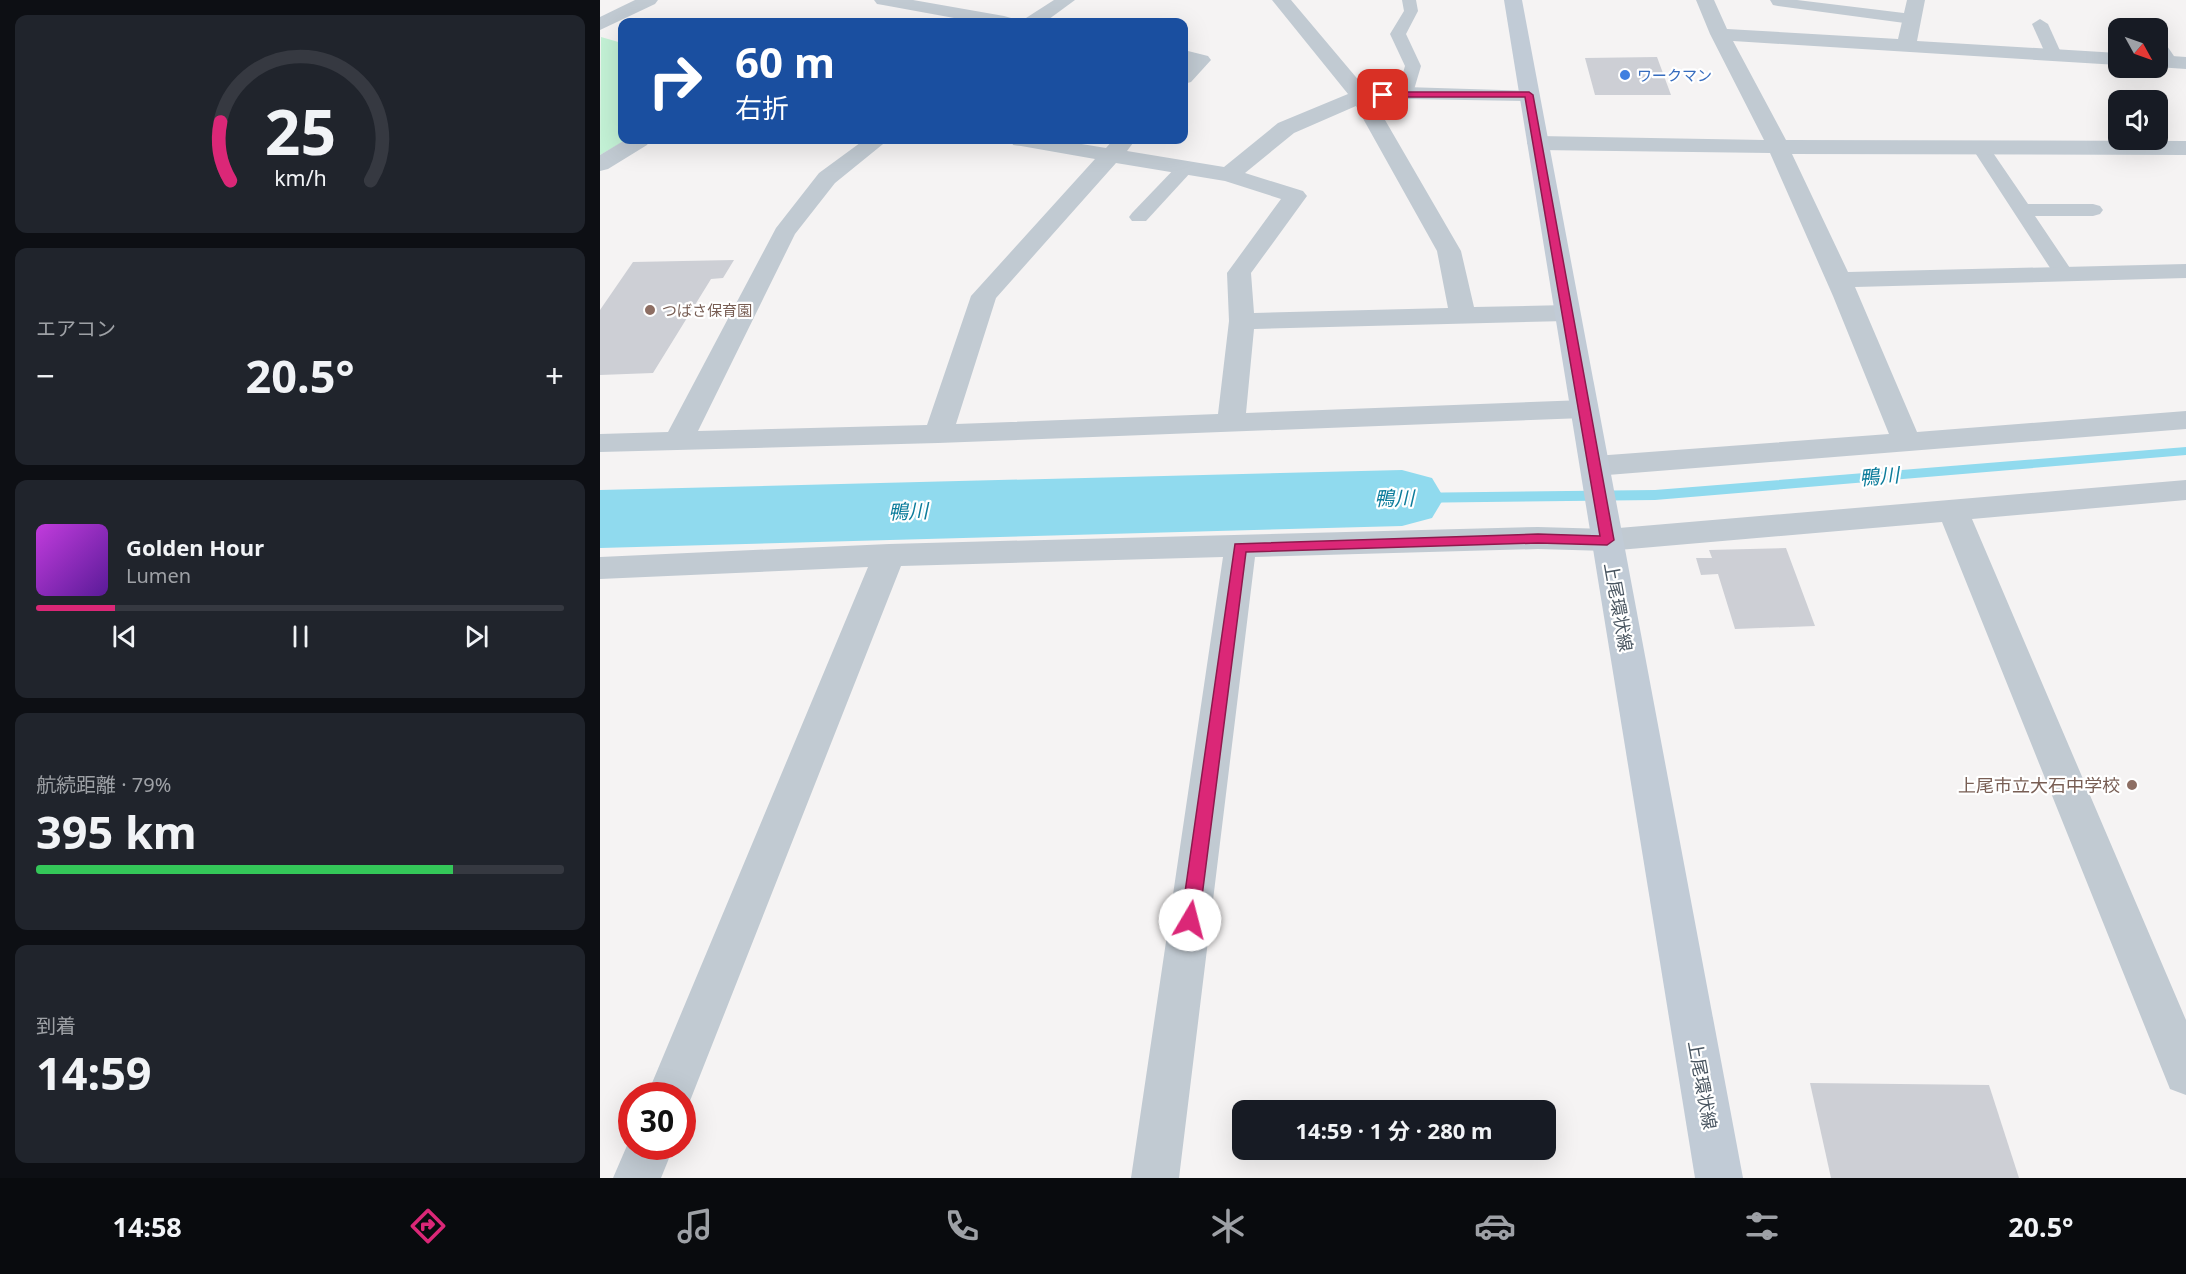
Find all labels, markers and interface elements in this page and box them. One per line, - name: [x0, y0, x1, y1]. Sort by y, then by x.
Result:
- north arrow: [2108, 18, 2168, 78]
- map controls: [2108, 18, 2168, 150]
- text: 60 m: [735, 33, 835, 90]
- icon: right: [636, 42, 714, 120]
- place label: ワークマン: [1637, 65, 1712, 85]
- marker: ワークマン: [1618, 68, 1632, 82]
- pin: [1357, 69, 1408, 120]
- icon: arrive: [1366, 78, 1399, 111]
- text: 25: [264, 88, 336, 173]
- text: 右折: [735, 89, 789, 126]
- button: sound: [2108, 90, 2168, 150]
- text: km/h: [274, 163, 326, 192]
- place label: つばさ保育園: [662, 300, 752, 320]
- marker: つばさ保育園: [643, 303, 657, 317]
- text: エアコン: [36, 315, 116, 342]
- text: 20.5°: [246, 345, 354, 406]
- text: −: [36, 353, 55, 398]
- text: +: [545, 353, 564, 398]
- water label: 鴨川: [1858, 461, 1902, 491]
- water label: 鴨川: [1374, 484, 1416, 512]
- water label: 鴨川: [888, 497, 930, 525]
- text: Golden Hour: [126, 532, 264, 562]
- street label: 上尾環状線: [1599, 561, 1639, 653]
- text: Lumen: [126, 562, 191, 589]
- icon: previous: [108, 620, 141, 653]
- icon: pause: [284, 620, 317, 653]
- icon: next: [460, 620, 493, 653]
- text: 航続距離 · 79%: [36, 771, 171, 798]
- place label: 上尾市立大石中学校: [1958, 773, 2120, 797]
- marker: 上尾市立大石中学校: [2125, 778, 2139, 792]
- text: 395 km: [36, 801, 197, 862]
- position arrow: [1158, 888, 1222, 952]
- text: 到着: [36, 1012, 76, 1039]
- street label: 上尾環状線: [1683, 1039, 1723, 1131]
- text: 14:59: [36, 1042, 152, 1103]
- speed limit sign: 30: [618, 1082, 696, 1160]
- text: 14:59 · 1 分 · 280 m: [1296, 1115, 1493, 1145]
- icon: directions: [407, 1205, 449, 1247]
- icon: music: [674, 1205, 716, 1247]
- icon: phone: [941, 1205, 983, 1247]
- icon: climate: [1207, 1205, 1249, 1247]
- icon: car: [1474, 1205, 1516, 1247]
- icon: filters: [1741, 1205, 1783, 1247]
- text: 14:58: [112, 1208, 182, 1245]
- text: 20.5°: [2008, 1208, 2074, 1245]

